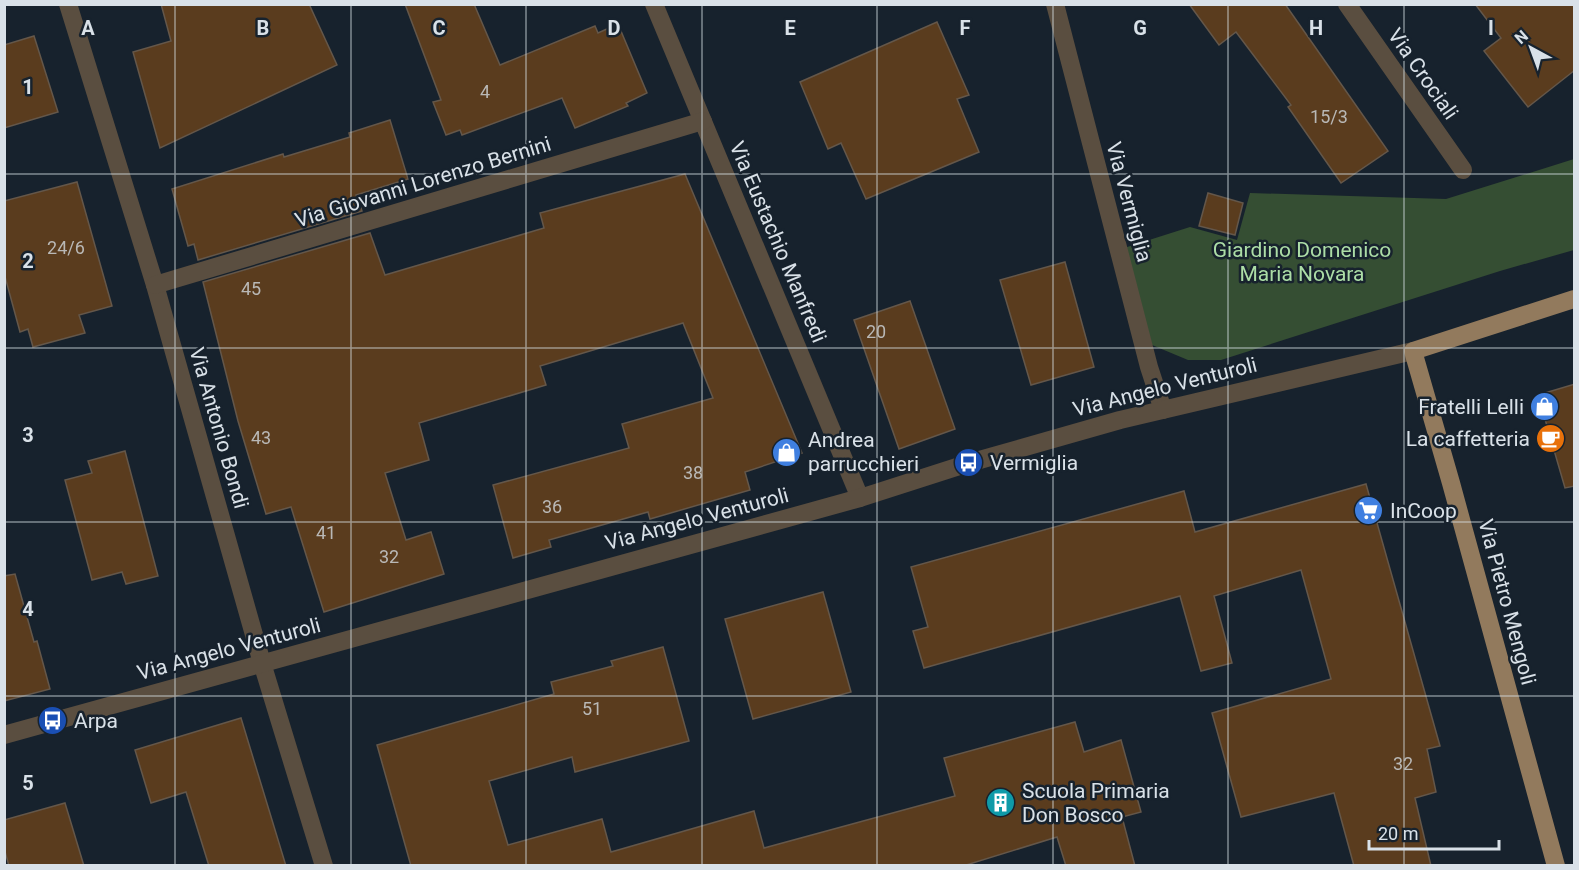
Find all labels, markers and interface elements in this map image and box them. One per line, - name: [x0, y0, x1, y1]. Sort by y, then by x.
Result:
- text: A: [81, 16, 95, 40]
- text: B: [257, 16, 269, 40]
- text: C: [432, 16, 446, 40]
- text: D: [608, 16, 621, 40]
- text: E: [784, 16, 796, 40]
- text: F: [960, 16, 971, 40]
- text: G: [1133, 16, 1147, 40]
- text: H: [1309, 16, 1323, 40]
- text: I: [1488, 16, 1494, 40]
- north arrow: [1501, 18, 1561, 78]
- street label: Via Crociali: [1383, 24, 1463, 124]
- text: N: [1511, 26, 1532, 48]
- text: 1: [22, 75, 34, 99]
- house number: 4: [480, 81, 490, 102]
- house number: 15/3: [1310, 106, 1348, 127]
- street label: Via Giovanni Lorenzo Bernini: [292, 132, 554, 232]
- street label: Via Eustachio Manfredi: [725, 138, 831, 346]
- street label: Via Vermiglia: [1101, 139, 1157, 265]
- house number: 24/6: [47, 237, 85, 258]
- park label: Giardino Domenico Maria Novara: [1213, 238, 1391, 286]
- text: 2: [22, 249, 34, 273]
- house number: 45: [241, 278, 261, 299]
- house number: 20: [866, 321, 886, 342]
- street label: Via Antonio Bondi: [185, 345, 253, 511]
- street label: Via Angelo Venturoli: [1070, 353, 1260, 421]
- shop icon: Fratelli Lelli: [1529, 391, 1561, 423]
- place label: Fratelli Lelli: [1418, 395, 1524, 419]
- text: 3: [22, 423, 34, 447]
- cafe icon: La caffetteria: [1535, 423, 1567, 455]
- house number: 43: [251, 427, 271, 448]
- place label: La caffetteria: [1406, 427, 1530, 451]
- place label: Andrea parrucchieri: [808, 428, 919, 476]
- shop icon: Andrea parrucchieri: [771, 436, 803, 468]
- bus stop icon: Vermiglia: [953, 447, 985, 479]
- place label: Vermiglia: [990, 451, 1078, 475]
- house number: 38: [683, 462, 703, 483]
- street label: Via Angelo Venturoli: [603, 483, 791, 555]
- supermarket icon: InCoop: [1353, 495, 1385, 527]
- house number: 36: [542, 496, 562, 517]
- place label: InCoop: [1390, 499, 1457, 523]
- street label: Via Pietro Mengoli: [1473, 516, 1541, 688]
- house number: 41: [316, 522, 336, 543]
- house number: 32: [379, 546, 399, 567]
- text: 4: [22, 597, 34, 621]
- street label: Via Angelo Venturoli: [135, 613, 323, 685]
- house number: 51: [582, 698, 602, 719]
- bus stop icon: Arpa: [37, 705, 69, 737]
- place label: Arpa: [74, 709, 118, 733]
- house number: 32: [1393, 753, 1413, 774]
- text: 5: [22, 771, 34, 795]
- place label: Scuola Primaria Don Bosco: [1022, 779, 1170, 827]
- building icon: Scuola Primaria Don Bosco: [985, 787, 1017, 819]
- scale bar: [1369, 813, 1500, 851]
- text: 20 m: [1378, 823, 1418, 844]

